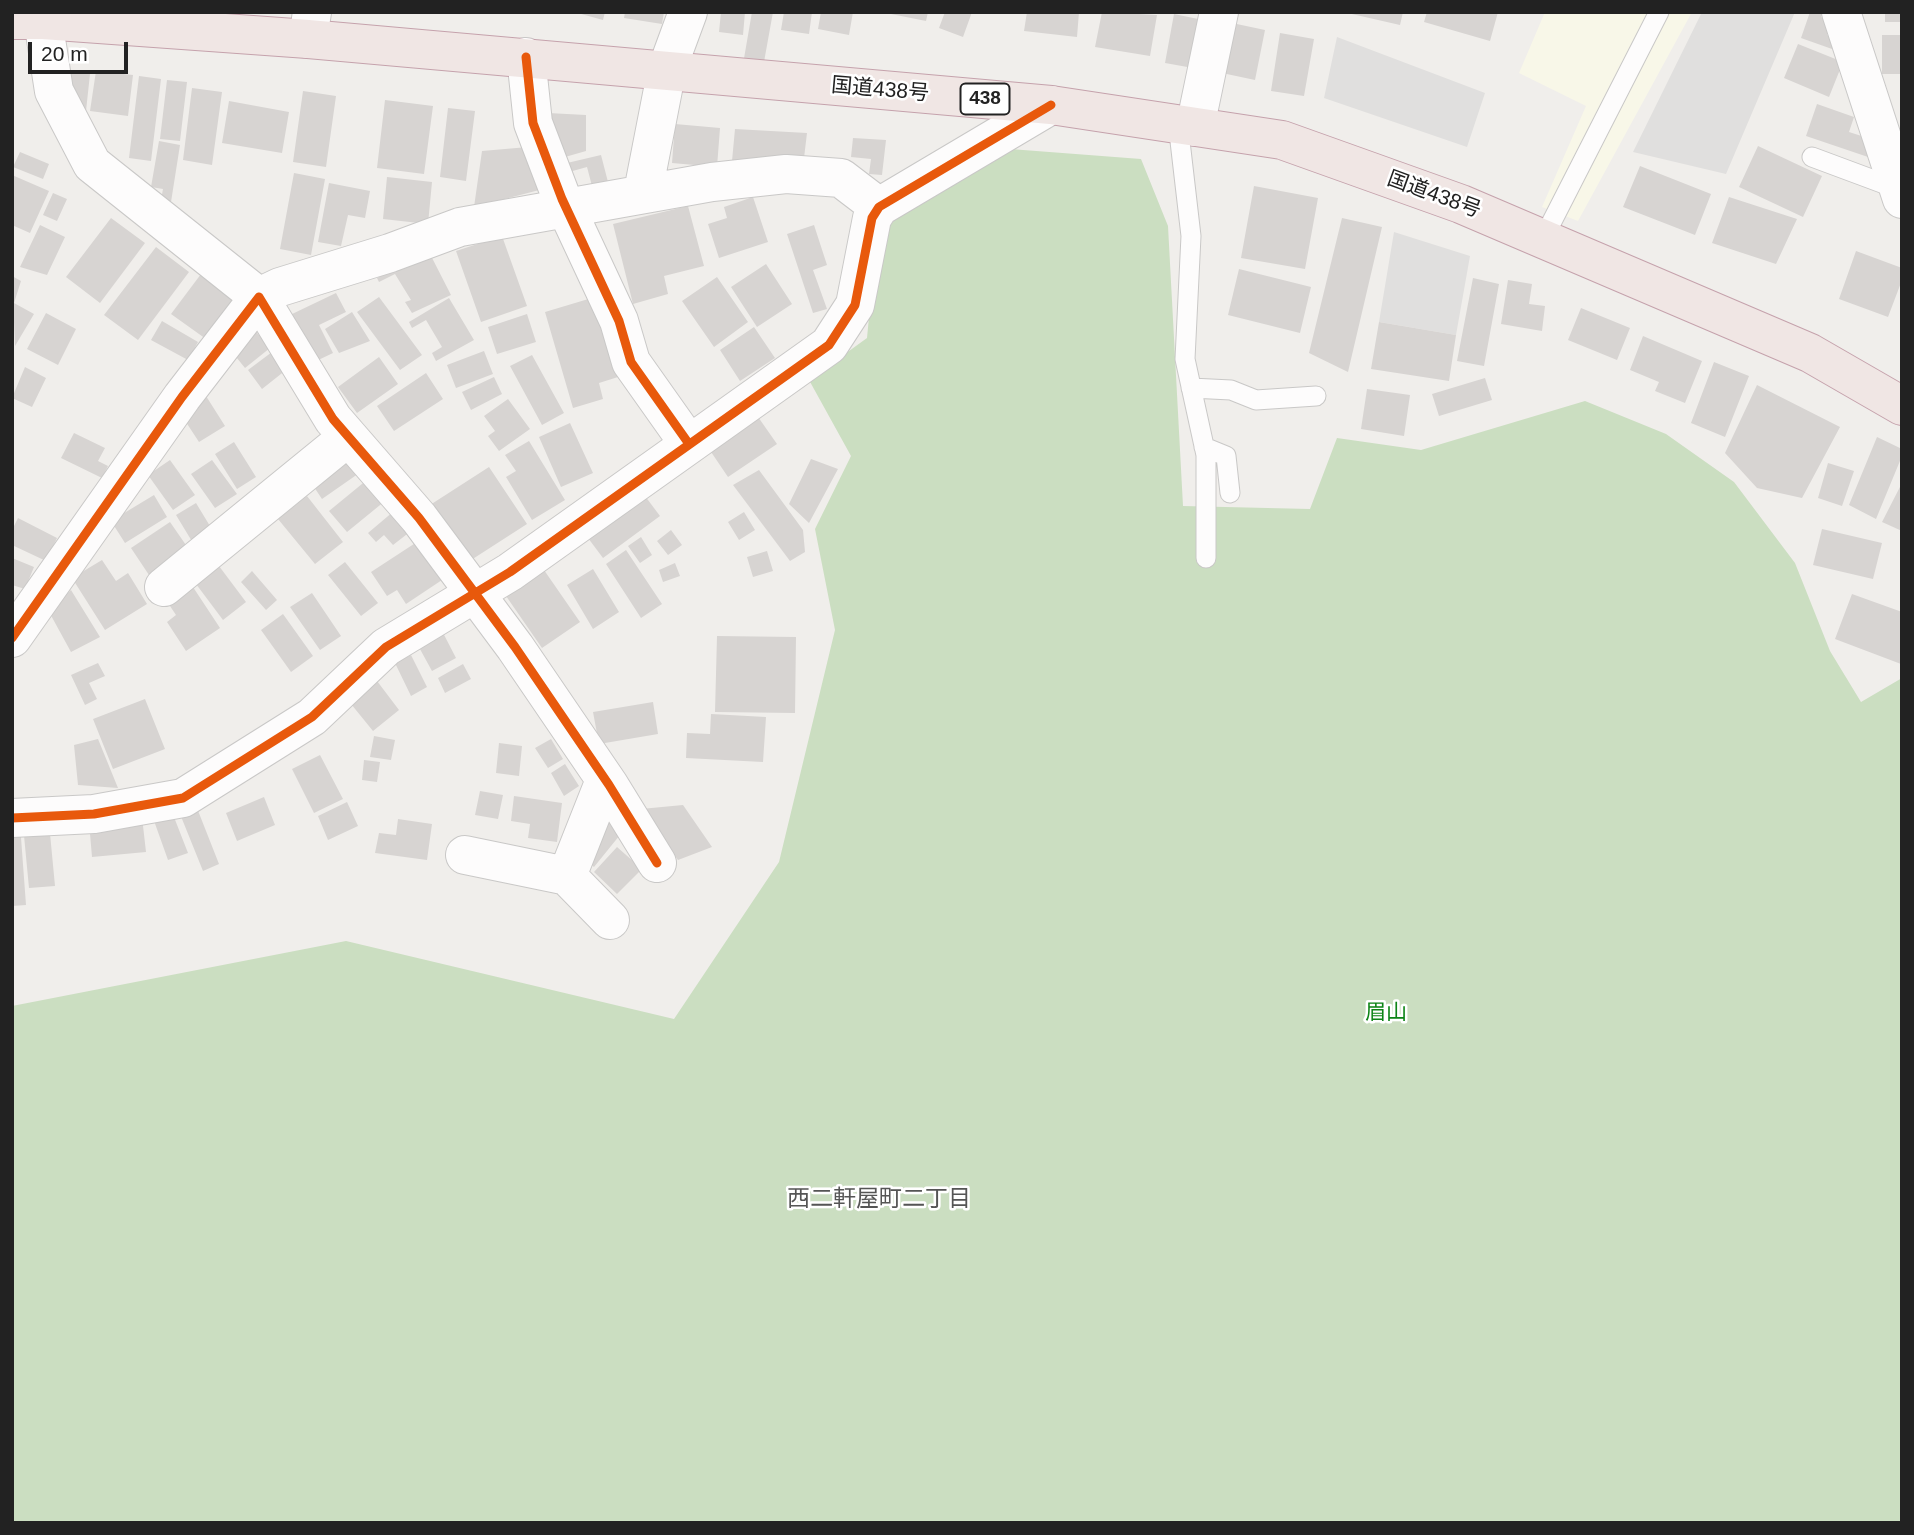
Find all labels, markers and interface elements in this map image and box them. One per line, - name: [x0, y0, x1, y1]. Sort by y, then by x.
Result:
- scale bar: [32, 28, 131, 72]
- text: 20 m: [41, 42, 88, 65]
- street label: 国道438号: [830, 73, 930, 107]
- road number: 438: [960, 83, 1010, 114]
- street label: 国道438号: [1384, 166, 1484, 224]
- park label: 眉山: [1365, 1000, 1407, 1026]
- district label: 西二軒屋町二丁目: [787, 1186, 971, 1214]

